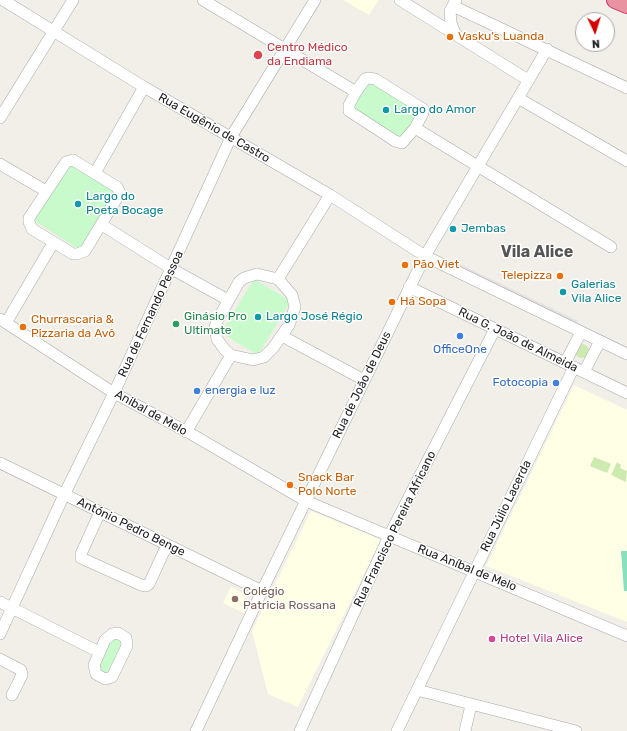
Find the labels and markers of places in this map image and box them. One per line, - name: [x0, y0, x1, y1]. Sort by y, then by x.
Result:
- place label: Vasku's Luanda: [458, 30, 544, 44]
- marker: Vasku's Luanda: [445, 32, 455, 42]
- place label: Centro Médico da Endiama: [267, 41, 348, 69]
- marker: Centro Médico da Endiama: [252, 49, 264, 61]
- place label: Largo do Amor: [394, 103, 476, 117]
- marker: Largo do Amor: [381, 105, 391, 115]
- place label: Largo do Poeta Bocage: [86, 190, 163, 218]
- marker: Largo do Poeta Bocage: [73, 199, 83, 209]
- place label: Jembas: [461, 222, 506, 236]
- marker: Jembas: [448, 224, 458, 234]
- place label: Pão Viet: [413, 258, 459, 272]
- marker: Pão Viet: [400, 260, 410, 270]
- place label: Telepizza: [501, 269, 552, 283]
- marker: Telepizza: [555, 271, 565, 281]
- place label: Galerias Vila Alice: [571, 278, 621, 306]
- marker: Galerias Vila Alice: [558, 287, 568, 297]
- place label: Há Sopa: [400, 295, 446, 309]
- marker: Há Sopa: [387, 297, 397, 307]
- place label: Ginásio Pro Ultimate: [184, 310, 247, 338]
- place label: Largo José Régio: [266, 310, 363, 324]
- marker: Largo José Régio: [253, 312, 263, 322]
- place label: Churrascaria & Pizzaria da Avô: [31, 313, 115, 341]
- marker: Ginásio Pro Ultimate: [171, 319, 181, 329]
- marker: Churrascaria & Pizzaria da Avô: [18, 322, 28, 332]
- marker: OfficeOne: [455, 331, 465, 341]
- place label: OfficeOne: [433, 343, 487, 357]
- place label: Fotocopia: [493, 376, 548, 390]
- marker: Fotocopia: [551, 378, 561, 388]
- place label: energia e luz: [205, 384, 276, 398]
- marker: energia e luz: [192, 386, 202, 396]
- place label: Snack Bar Polo Norte: [298, 471, 356, 499]
- marker: Snack Bar Polo Norte: [285, 480, 295, 490]
- place label: Colégio Patricia Rossana: [243, 585, 336, 613]
- marker: Colégio Patricia Rossana: [230, 594, 240, 604]
- place label: Hotel Vila Alice: [500, 632, 583, 646]
- marker: Hotel Vila Alice: [487, 634, 497, 644]

